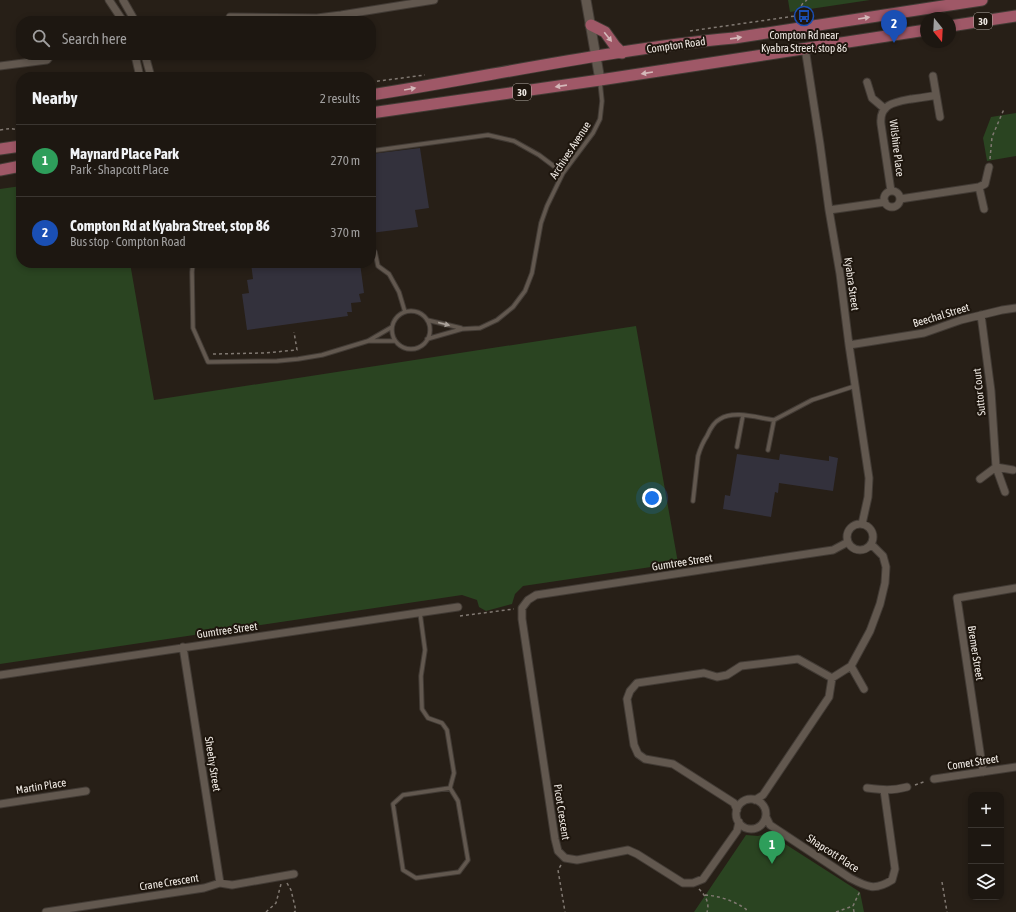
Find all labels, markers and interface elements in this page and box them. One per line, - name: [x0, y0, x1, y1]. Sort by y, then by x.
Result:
- bus stop icon: Compton Rd near Kyabra Street, stop 86: [793, 5, 815, 27]
- pin: 2: [881, 10, 907, 43]
- north arrow: [920, 12, 956, 48]
- road number: 30: [974, 13, 992, 29]
- one-way arrow: [858, 15, 870, 21]
- search box: [16, 16, 376, 60]
- icon: search: [30, 27, 52, 49]
- place label: Compton Rd near Kyabra Street, stop 86: [761, 29, 847, 54]
- text: Search here: [62, 30, 127, 47]
- one-way arrow: [604, 31, 612, 42]
- street label: Compton Road: [646, 35, 706, 55]
- one-way arrow: [730, 35, 742, 41]
- one-way arrow: [641, 70, 653, 76]
- one-way arrow: [555, 83, 567, 89]
- road number: 30: [513, 84, 531, 100]
- one-way arrow: [403, 85, 416, 91]
- text: Nearby: [32, 88, 78, 108]
- text: 2 results: [320, 91, 360, 106]
- street label: Archives Avenue: [547, 119, 593, 181]
- street label: Wilshire Place: [888, 119, 906, 177]
- text: Maynard Place Park: [70, 145, 179, 162]
- text: 1: [42, 153, 48, 168]
- text: 270 m: [331, 153, 360, 168]
- text: Park · Shapcott Place: [70, 162, 169, 177]
- text: Compton Rd at Kyabra Street, stop 86: [70, 217, 270, 234]
- text: 2: [42, 225, 48, 240]
- text: 370 m: [331, 225, 360, 240]
- text: Bus stop · Compton Road: [70, 234, 186, 249]
- street label: Kyabra Street: [842, 257, 862, 311]
- street label: Beechal Street: [911, 301, 971, 329]
- one-way arrow: [439, 321, 451, 327]
- street label: Suttor Court: [971, 368, 987, 416]
- your location: [642, 488, 662, 508]
- street label: Gumtree Street: [651, 551, 713, 573]
- street label: Gumtree Street: [196, 620, 258, 640]
- street label: Bremer Street: [966, 625, 986, 681]
- street label: Sheehy Street: [203, 736, 223, 792]
- street label: Comet Street: [946, 752, 1000, 772]
- street label: Martin Place: [15, 776, 67, 796]
- street label: Picot Crescent: [552, 783, 572, 841]
- map controls: [968, 792, 1004, 900]
- button: +: [968, 792, 1004, 828]
- button: −: [968, 828, 1004, 864]
- pin: 1: [759, 831, 785, 864]
- street label: Shapcott Place: [805, 832, 861, 874]
- button: layers: [968, 864, 1004, 900]
- street label: Crane Crescent: [139, 871, 199, 893]

